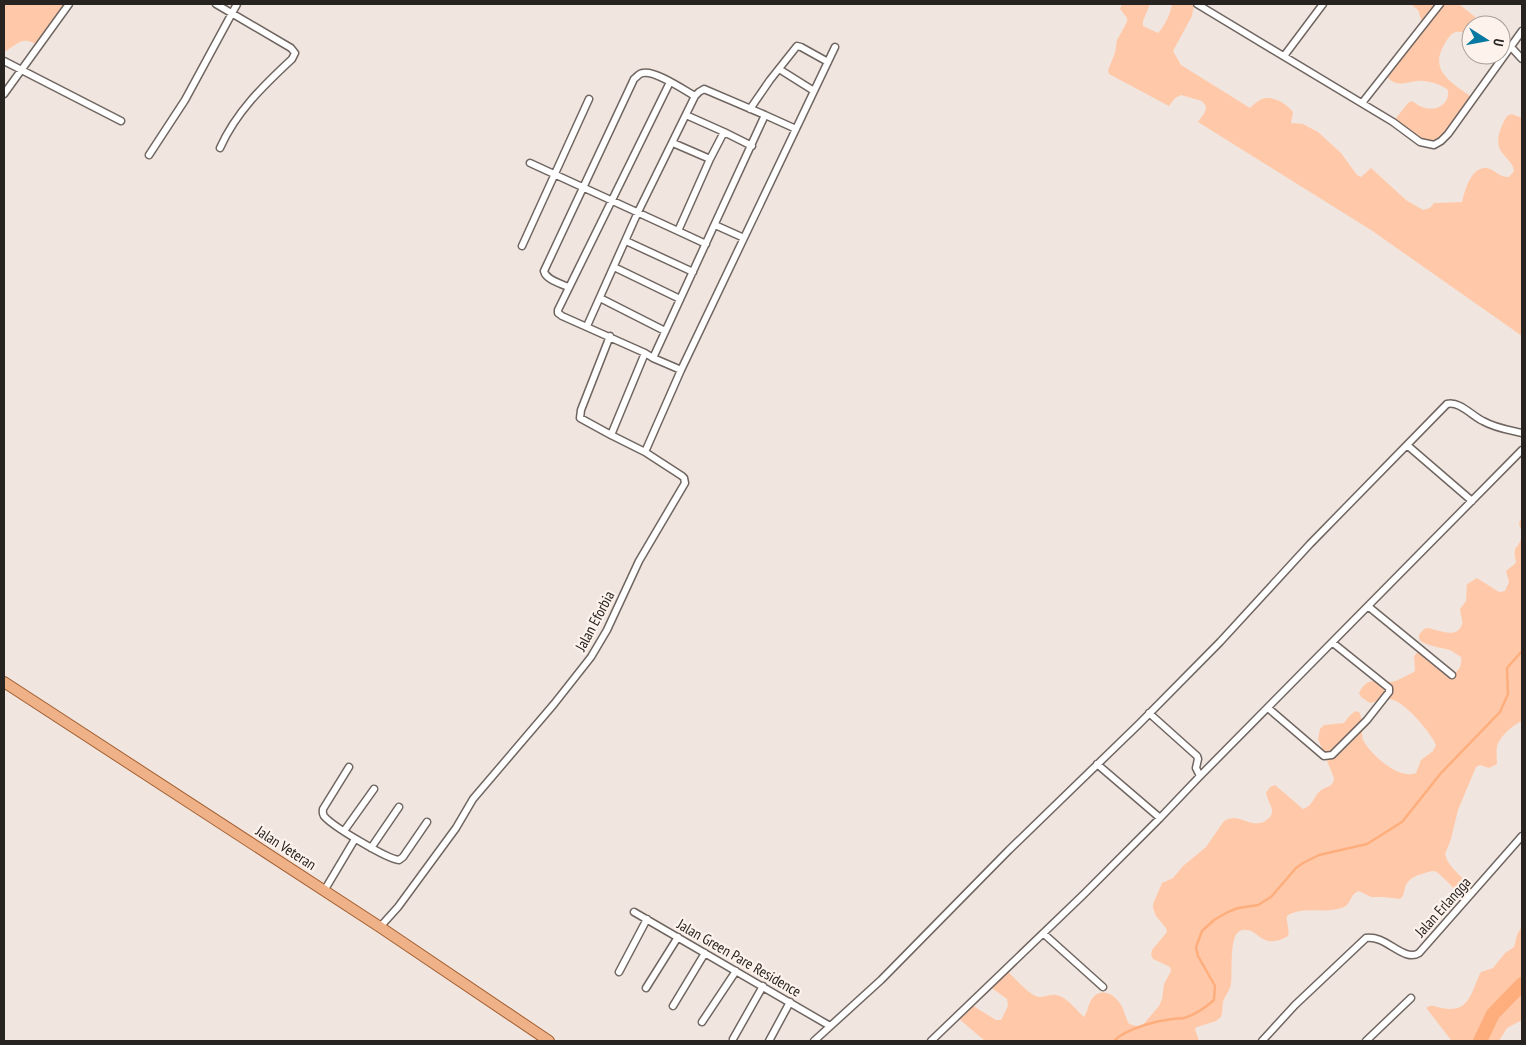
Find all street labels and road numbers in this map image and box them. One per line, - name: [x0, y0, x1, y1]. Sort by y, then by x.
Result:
- street label: Jalan Eforbia: [570, 587, 618, 655]
- street label: Jalan Veteran: [252, 821, 320, 874]
- street label: Jalan Erlangga: [1410, 873, 1475, 941]
- street label: Jalan Green Pare Residence: [673, 914, 805, 1001]

